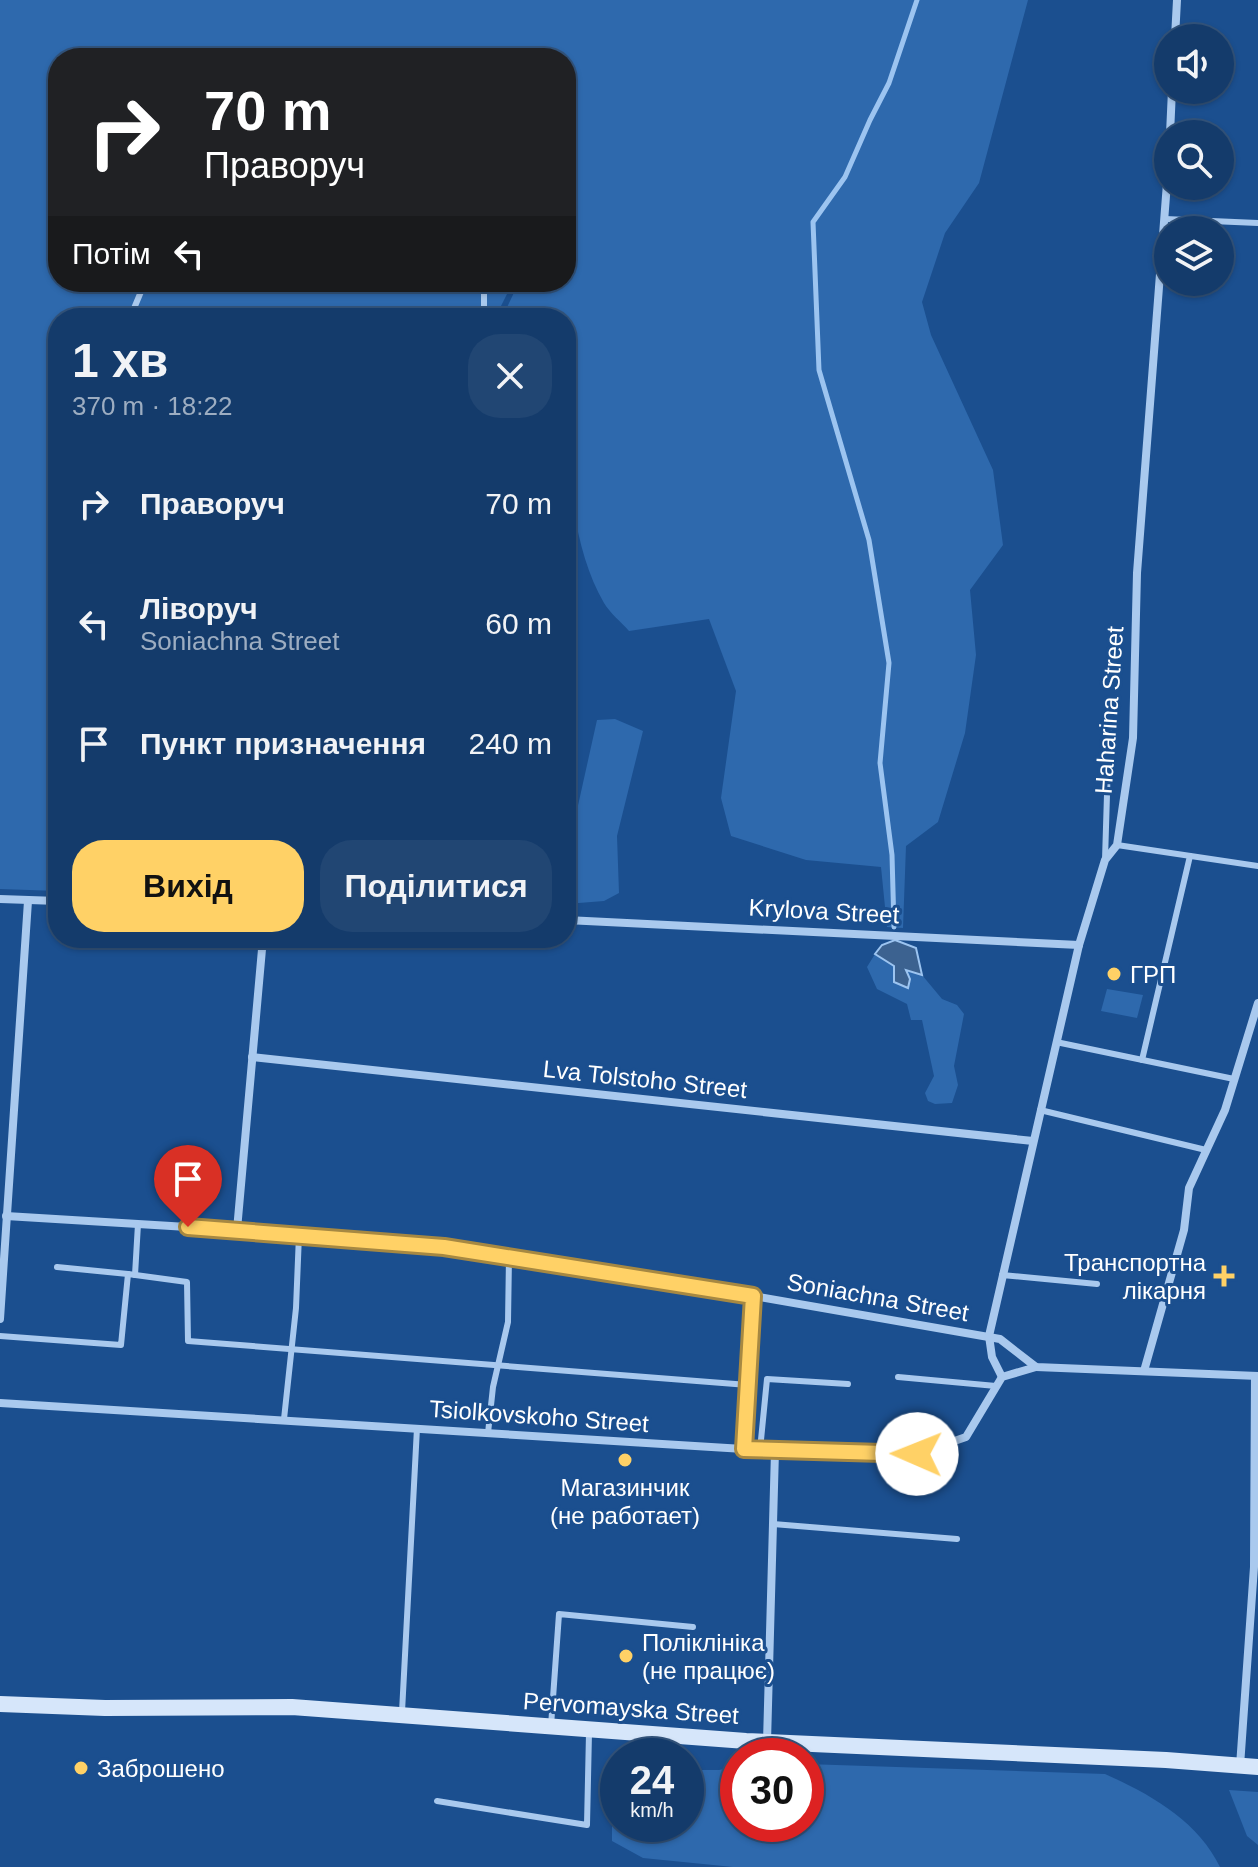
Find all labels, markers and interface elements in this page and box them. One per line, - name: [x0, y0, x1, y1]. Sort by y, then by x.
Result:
- map controls: [1154, 24, 1234, 296]
- button: sound: [1154, 24, 1234, 104]
- text: 70 m: [204, 79, 332, 142]
- icon: right: [72, 80, 176, 184]
- button: search: [1154, 120, 1234, 200]
- text: Праворуч: [204, 145, 365, 186]
- button: layers: [1154, 216, 1234, 296]
- icon: left: [167, 232, 211, 276]
- text: Потім: [72, 237, 151, 270]
- text: 1 хв: [72, 334, 168, 387]
- button: close: [468, 334, 552, 418]
- text: 370 m · 18:22: [72, 391, 232, 421]
- icon: right: [72, 482, 116, 526]
- text: Праворуч: [140, 487, 285, 520]
- text: 70 m: [485, 487, 552, 520]
- text: Ліворуч: [140, 592, 258, 625]
- icon: left: [72, 602, 116, 646]
- text: 60 m: [485, 607, 552, 640]
- street label: Haharina Street: [1090, 625, 1128, 795]
- text: Soniachna Street: [140, 626, 339, 656]
- icon: arrive: [72, 722, 116, 766]
- text: Пункт призначення: [140, 727, 426, 760]
- text: 240 m: [469, 727, 552, 760]
- button: Вихід: [72, 840, 304, 932]
- button: Поділитися: [320, 840, 552, 932]
- street label: Krylova Street: [748, 894, 900, 928]
- place label: ГРП: [1130, 961, 1176, 988]
- marker: ГРП: [1105, 965, 1123, 983]
- street label: Lva Tolstoho Street: [542, 1055, 749, 1103]
- pin: [154, 1145, 222, 1227]
- icon: arrive: [166, 1157, 210, 1201]
- place label: Транспортна лікарня: [1064, 1249, 1207, 1304]
- marker: Транспортна лікарня: [1213, 1265, 1235, 1287]
- street label: Soniachna Street: [785, 1268, 971, 1326]
- street label: Tsiolkovskoho Street: [428, 1395, 650, 1437]
- position arrow: [875, 1412, 959, 1496]
- marker: Магазинчик (не работает): [616, 1451, 634, 1469]
- place label: Магазинчик (не работает): [550, 1474, 700, 1529]
- place label: Поліклініка (не працює): [642, 1629, 775, 1684]
- marker: Поліклініка (не працює): [617, 1647, 635, 1665]
- street label: Pervomayska Street: [522, 1687, 740, 1729]
- speed limit sign: 30: [720, 1738, 824, 1842]
- place label: Заброшено: [97, 1755, 225, 1782]
- text: 24: [630, 1758, 674, 1802]
- marker: Заброшено: [72, 1759, 90, 1777]
- text: km/h: [630, 1799, 674, 1821]

